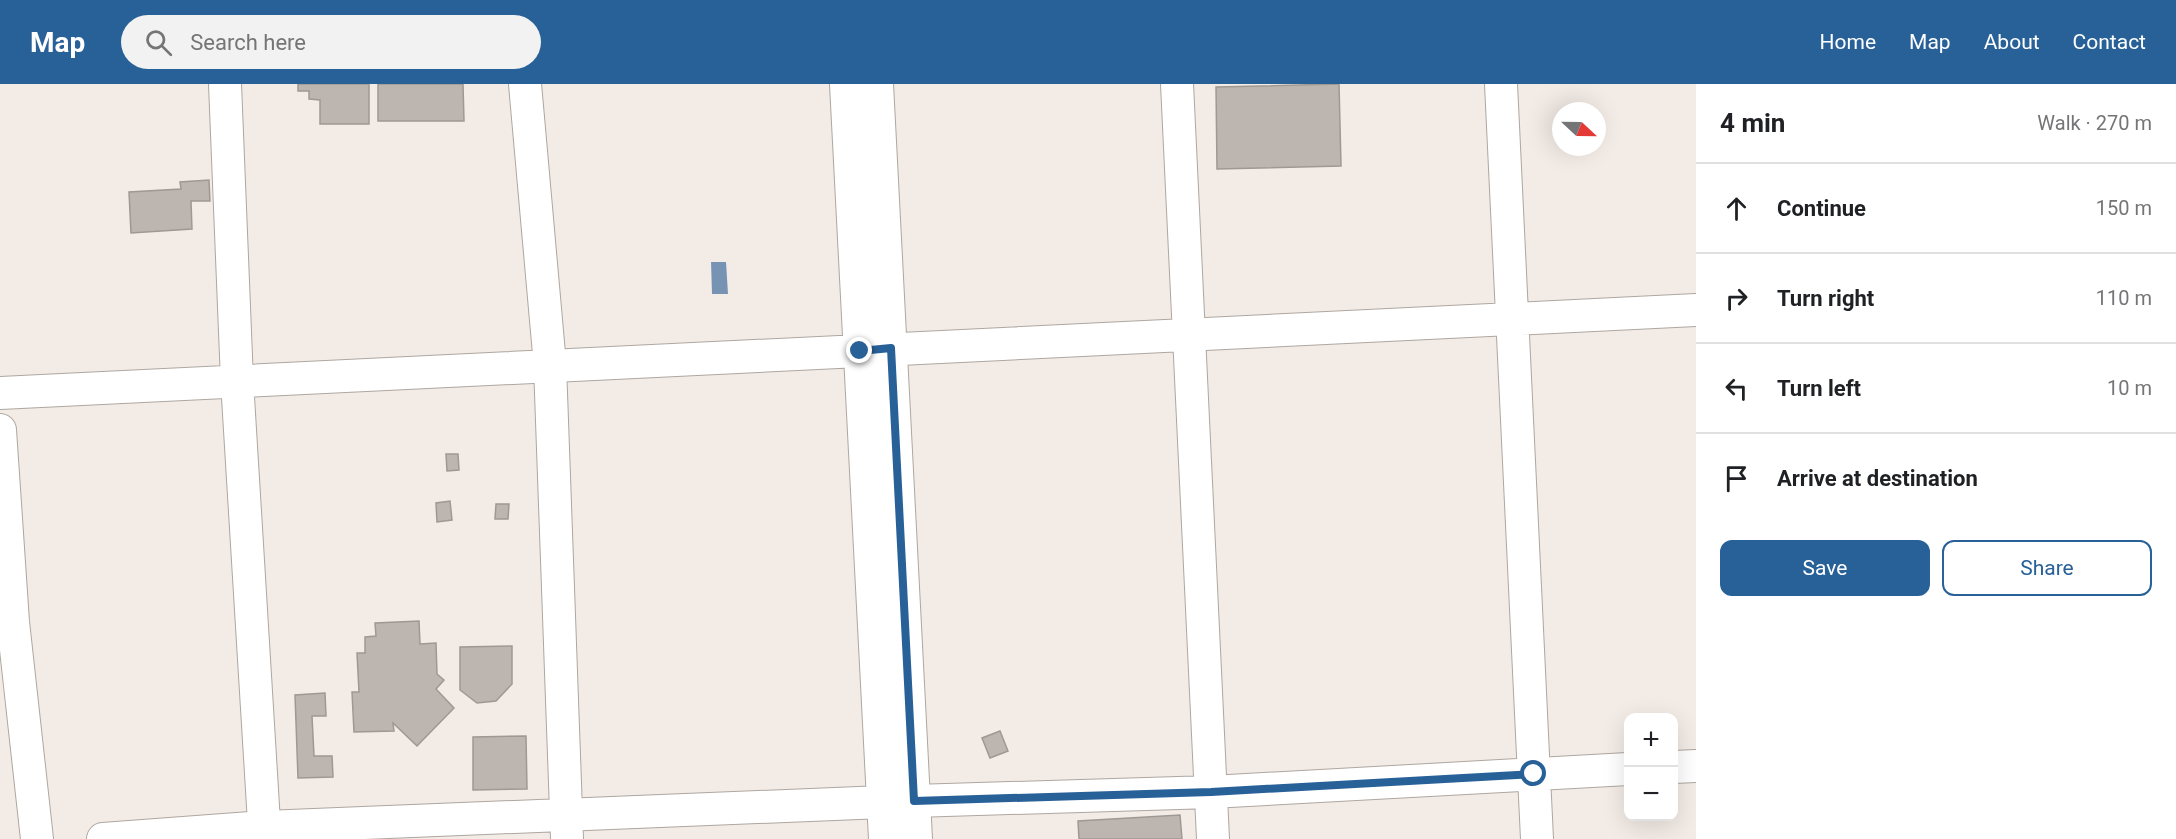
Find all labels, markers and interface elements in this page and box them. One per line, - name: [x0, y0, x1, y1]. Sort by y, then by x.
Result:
- search box: [121, 15, 541, 69]
- text: Map: [30, 26, 85, 59]
- icon: search: [142, 26, 175, 59]
- text: Search here: [190, 30, 306, 55]
- text: Home: [1820, 30, 1876, 54]
- text: Map: [1909, 30, 1951, 54]
- text: About: [1984, 30, 2040, 54]
- text: Contact: [2073, 30, 2146, 54]
- north arrow: [1552, 102, 1606, 156]
- text: 4 min: [1720, 108, 1785, 138]
- text: Walk · 270 m: [2037, 111, 2152, 135]
- icon: ahead: [1720, 192, 1753, 225]
- text: Continue: [1777, 196, 1866, 221]
- text: 150 m: [2096, 196, 2152, 220]
- icon: right: [1720, 282, 1753, 315]
- text: Turn right: [1777, 286, 1874, 311]
- text: 110 m: [2096, 286, 2152, 310]
- route end: [846, 337, 872, 363]
- icon: left: [1720, 372, 1753, 405]
- text: Turn left: [1777, 376, 1861, 401]
- text: 10 m: [2107, 376, 2152, 400]
- icon: arrive: [1720, 462, 1753, 495]
- text: Arrive at destination: [1777, 466, 1978, 491]
- button: Save: [1720, 540, 1930, 596]
- button: Share: [1942, 540, 2152, 596]
- map controls: [1624, 713, 1678, 821]
- button: +: [1624, 713, 1678, 767]
- route start: [1520, 760, 1546, 786]
- button: −: [1624, 767, 1678, 821]

